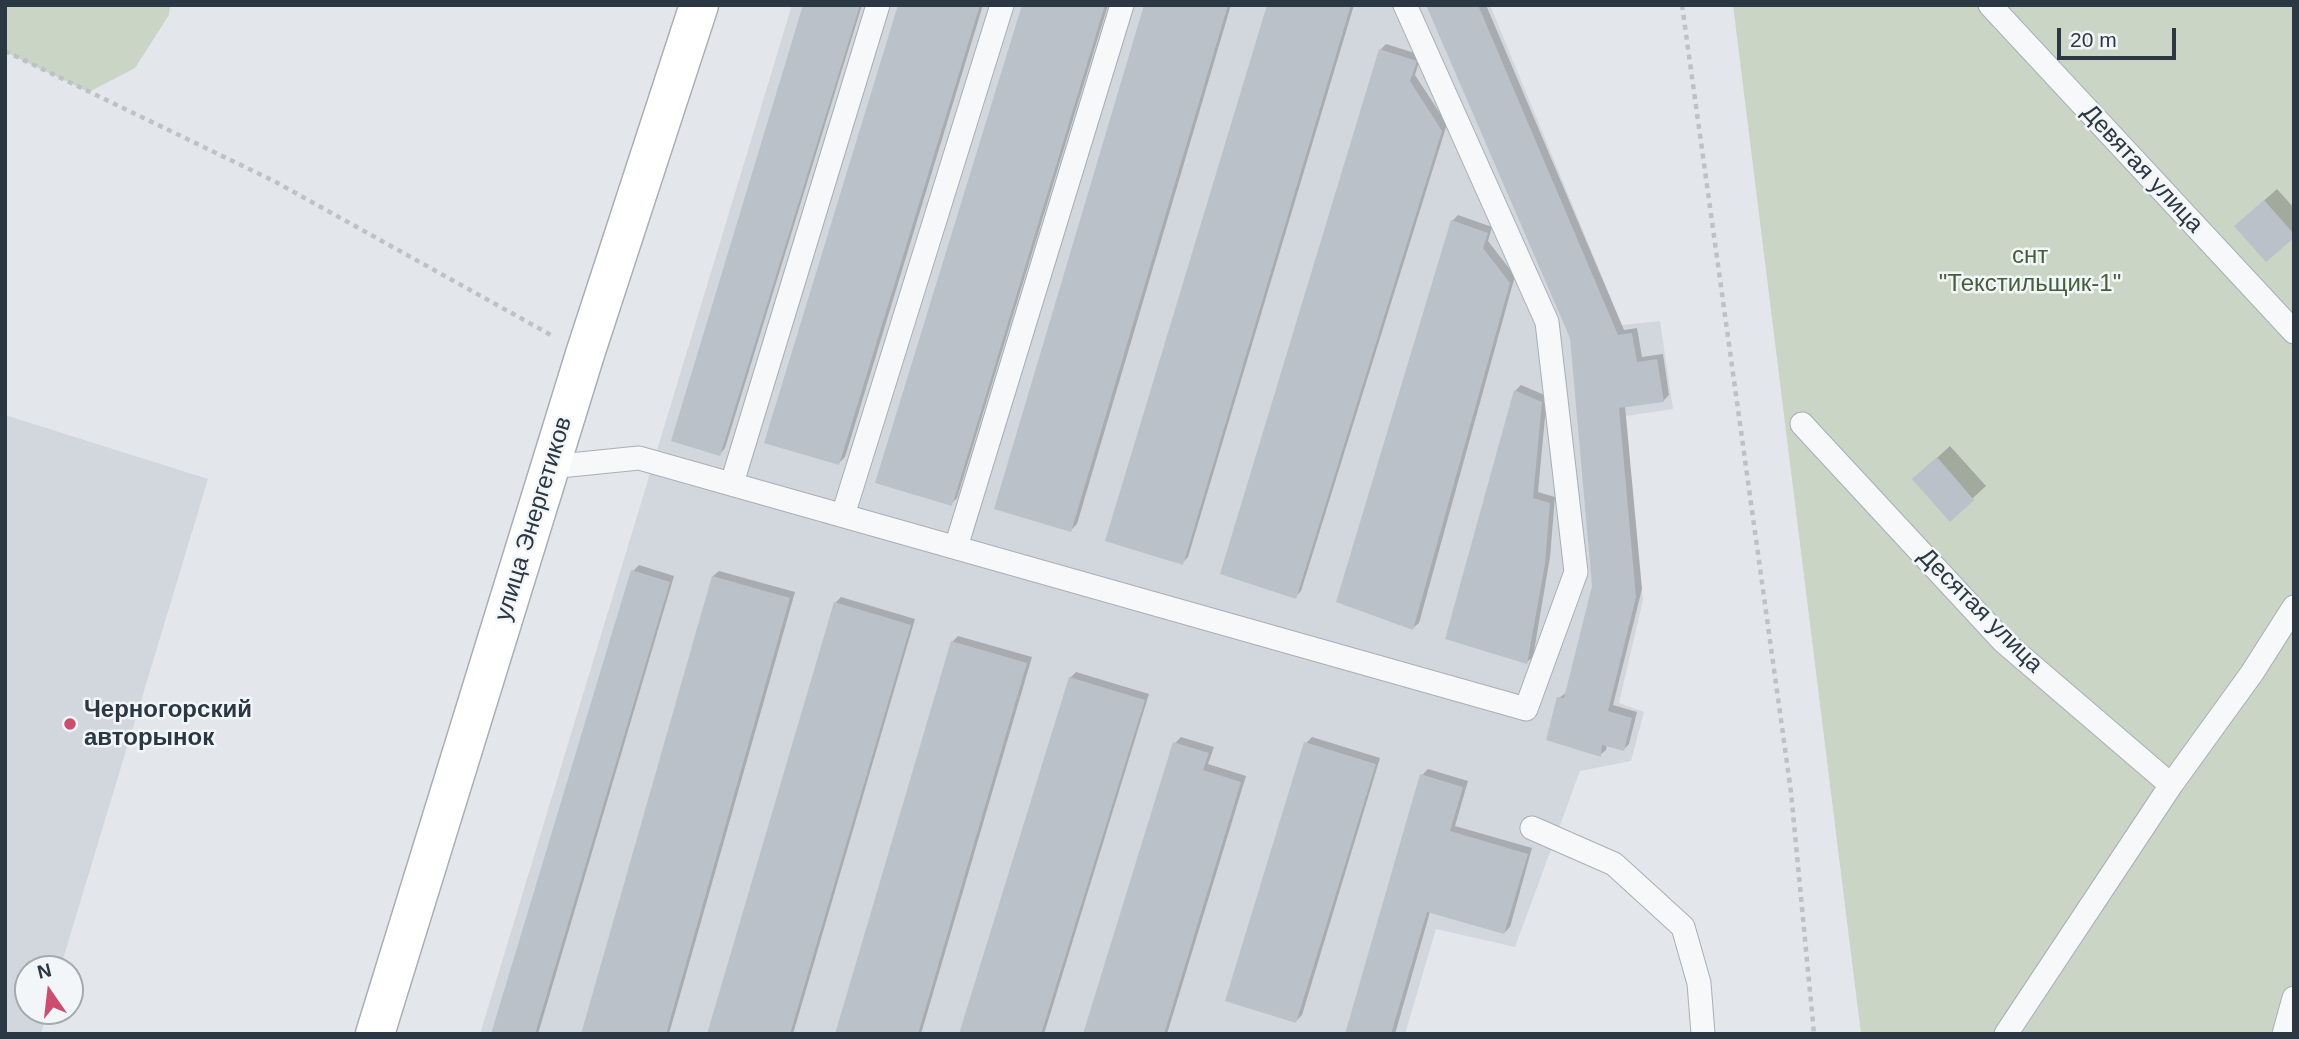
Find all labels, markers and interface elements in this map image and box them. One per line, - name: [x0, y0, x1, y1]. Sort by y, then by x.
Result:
- scale bar: [2061, 14, 2180, 58]
- text: 20 m: [2070, 28, 2117, 51]
- street label: Девятая улица: [2075, 99, 2209, 239]
- park label: снт "Текстильщик-1": [1939, 242, 2121, 298]
- street label: улица Энергетиков: [489, 413, 579, 625]
- street label: Десятая улица: [1912, 543, 2048, 679]
- place label: Черногорский авторынок: [84, 696, 252, 752]
- marker: Черногорский авторынок: [62, 716, 78, 732]
- north arrow: [14, 955, 84, 1025]
- text: N: [35, 959, 53, 983]

